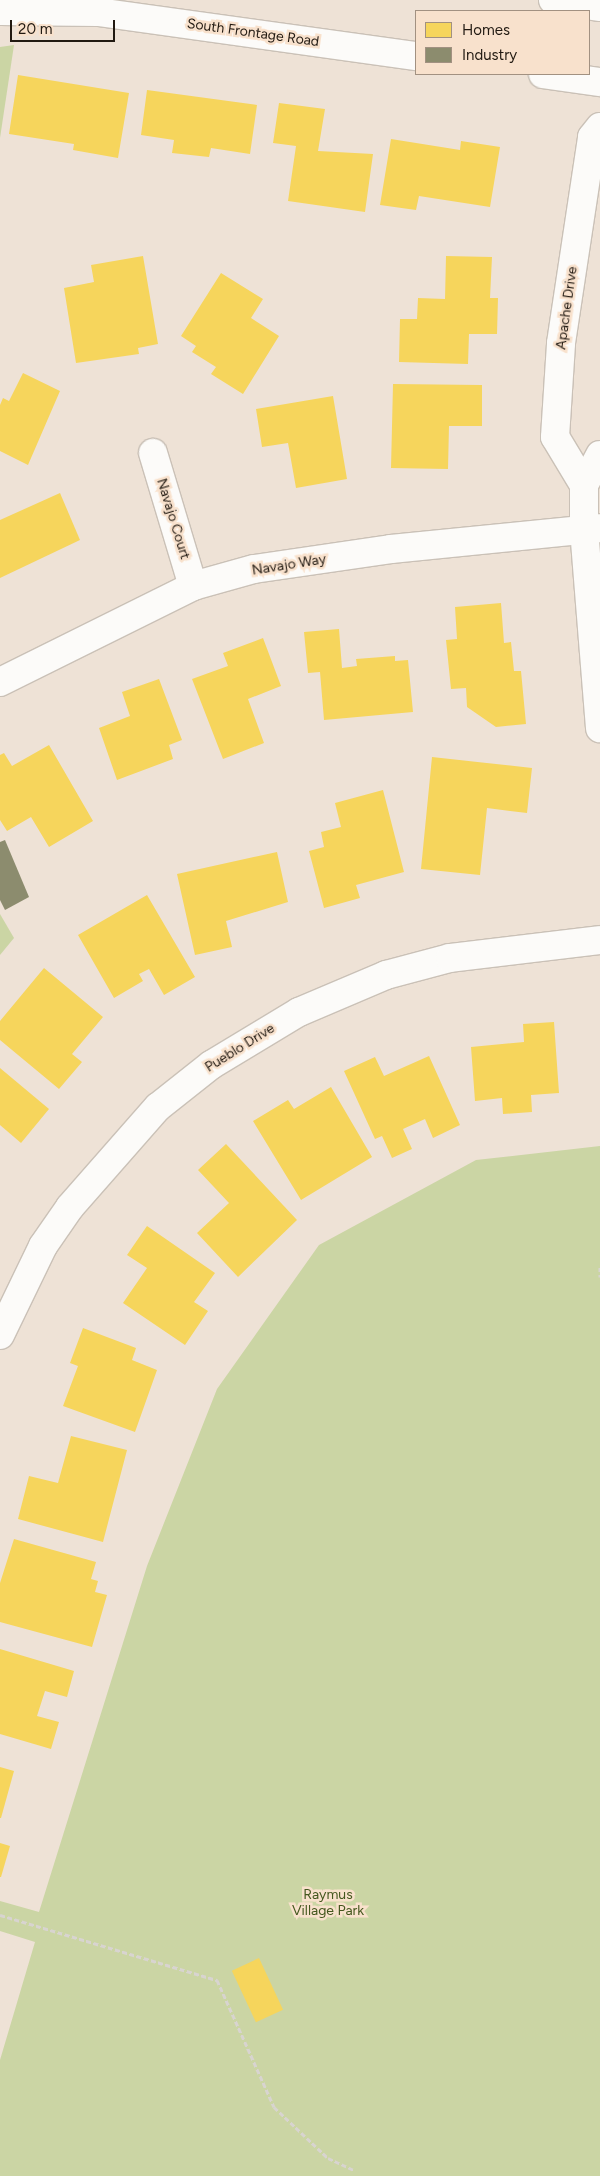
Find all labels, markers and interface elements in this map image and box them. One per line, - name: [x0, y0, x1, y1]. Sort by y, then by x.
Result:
- scale bar: [12, 10, 118, 42]
- legend: [415, 10, 590, 75]
- street label: South Frontage Road: [186, 15, 320, 51]
- text: 20 m: [18, 20, 52, 38]
- text: Homes: [462, 21, 510, 39]
- text: Industry: [462, 46, 517, 64]
- street label: Apache Drive: [553, 265, 581, 351]
- street label: Navajo Court: [153, 477, 193, 561]
- street label: Navajo Way: [251, 551, 327, 579]
- street label: Pueblo Drive: [202, 1020, 278, 1076]
- park label: Raymus Village Park: [292, 1887, 364, 1920]

